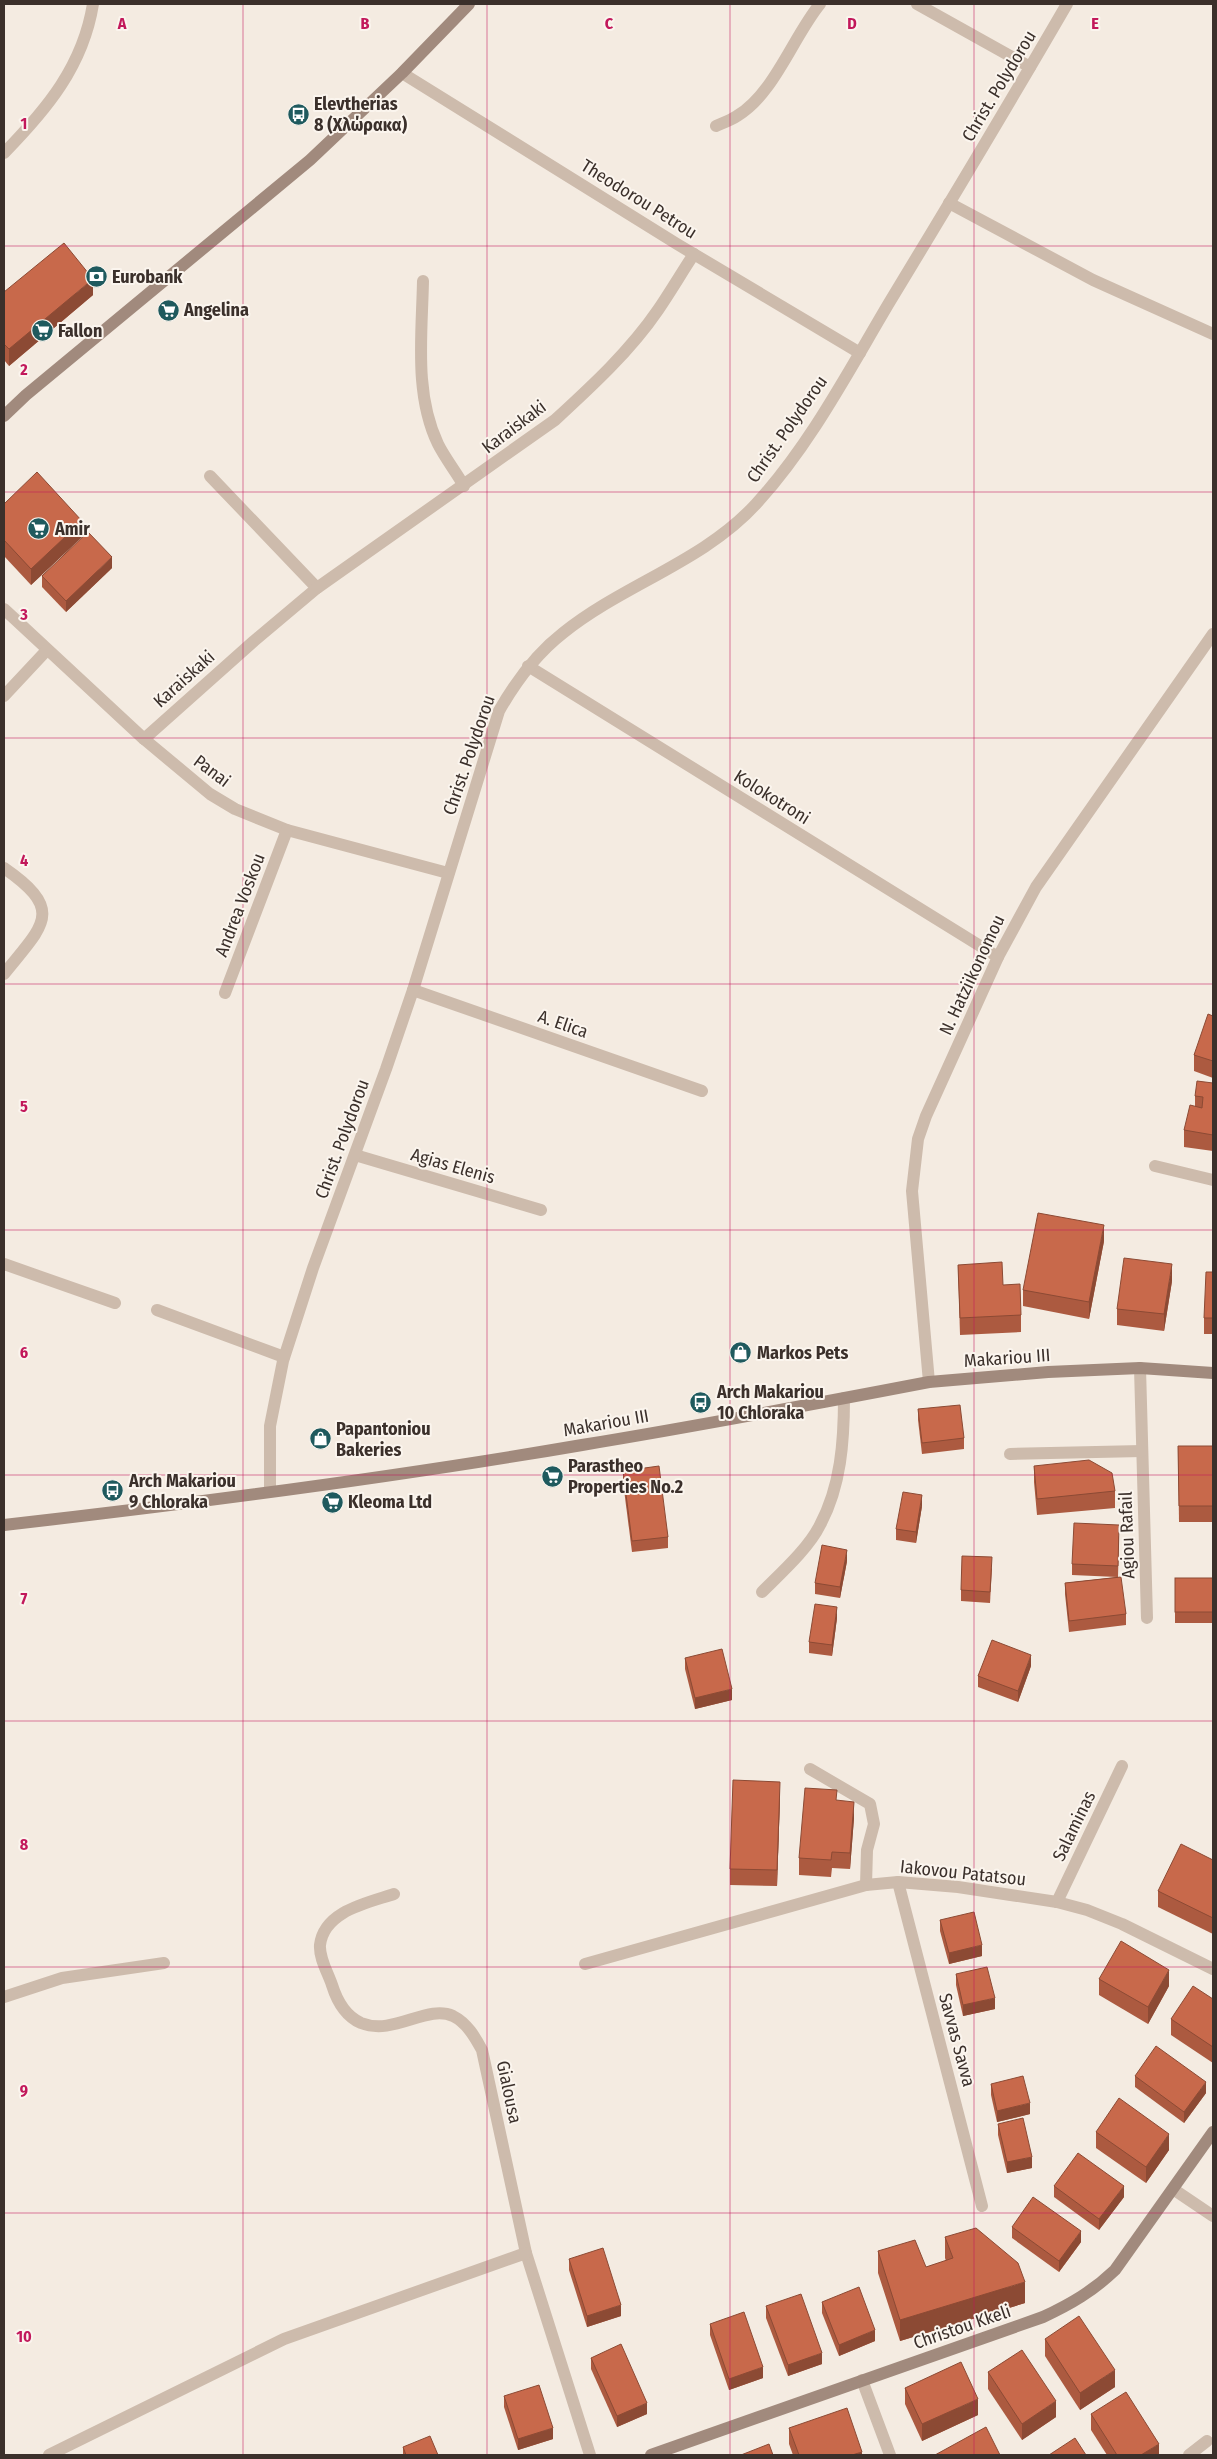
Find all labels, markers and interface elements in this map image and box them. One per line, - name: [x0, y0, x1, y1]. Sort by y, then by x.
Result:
- text: A: [117, 14, 127, 33]
- text: B: [361, 14, 370, 33]
- text: C: [605, 14, 614, 33]
- text: D: [847, 14, 857, 33]
- text: E: [1091, 14, 1099, 33]
- street label: Christ. Polydorou: [957, 27, 1041, 145]
- place label: Elevtherias 8 (Χλώρακα): [314, 93, 408, 136]
- bus stop icon: Elevtherias 8 (Χλώρακα): [286, 102, 310, 126]
- text: 1: [21, 114, 27, 133]
- street label: Theodorou Petrou: [577, 155, 701, 243]
- bank icon: Eurobank: [84, 265, 108, 289]
- place label: Eurobank: [112, 266, 183, 288]
- supermarket icon: Angelina: [156, 298, 180, 322]
- place label: Angelina: [183, 299, 249, 321]
- supermarket icon: Fallon: [30, 319, 54, 343]
- place label: Fallon: [58, 320, 102, 342]
- text: 2: [19, 360, 28, 379]
- street label: Christ. Polydorou: [742, 371, 832, 487]
- street label: Karaiskaki: [477, 396, 551, 458]
- supermarket icon: Amir: [27, 517, 51, 541]
- place label: Amir: [54, 518, 90, 540]
- text: 3: [19, 605, 28, 624]
- street label: Karaiskaki: [149, 646, 219, 712]
- street label: Christ. Polydorou: [438, 692, 500, 818]
- street label: Panai: [189, 750, 235, 792]
- street label: Kolokotroni: [730, 765, 814, 829]
- street label: Andrea Voskou: [210, 850, 270, 960]
- text: 4: [20, 851, 28, 870]
- street label: N. Hatziikonomou: [935, 911, 1009, 1039]
- street label: A. Elica: [535, 1005, 591, 1043]
- street label: Christ. Polydorou: [310, 1076, 374, 1202]
- text: 5: [20, 1097, 28, 1116]
- street label: Agias Elenis: [408, 1143, 498, 1189]
- shop icon: Markos Pets: [729, 1341, 753, 1365]
- place label: Markos Pets: [757, 1342, 848, 1364]
- text: 6: [20, 1343, 28, 1362]
- street label: Makariou III: [963, 1344, 1051, 1372]
- place label: Arch Makariou 10 Chloraka: [716, 1381, 824, 1424]
- bus stop icon: Arch Makariou 10 Chloraka: [689, 1390, 713, 1414]
- street label: Makariou III: [561, 1405, 651, 1441]
- place label: Papantoniou Bakeries: [336, 1418, 431, 1461]
- shop icon: Papantoniou Bakeries: [308, 1427, 332, 1451]
- place label: Parastheo Properties No.2: [568, 1455, 683, 1498]
- supermarket icon: Parastheo Properties No.2: [540, 1464, 564, 1488]
- place label: Arch Makariou 9 Chloraka: [128, 1470, 236, 1513]
- bus stop icon: Arch Makariou 9 Chloraka: [101, 1479, 125, 1503]
- supermarket icon: Kleoma Ltd: [320, 1490, 344, 1514]
- place label: Kleoma Ltd: [348, 1491, 432, 1513]
- street label: Agiou Rafail: [1114, 1491, 1140, 1579]
- text: 7: [21, 1589, 28, 1608]
- street label: Salaminas: [1048, 1787, 1101, 1865]
- text: 8: [20, 1835, 29, 1854]
- street label: Iakovou Patatsou: [899, 1855, 1027, 1891]
- street label: Savvas Savva: [934, 1991, 980, 2089]
- street label: Gialousa: [492, 2059, 526, 2125]
- text: 9: [20, 2081, 28, 2100]
- street label: Christou Kkeli: [910, 2300, 1014, 2354]
- text: 10: [16, 2327, 32, 2346]

